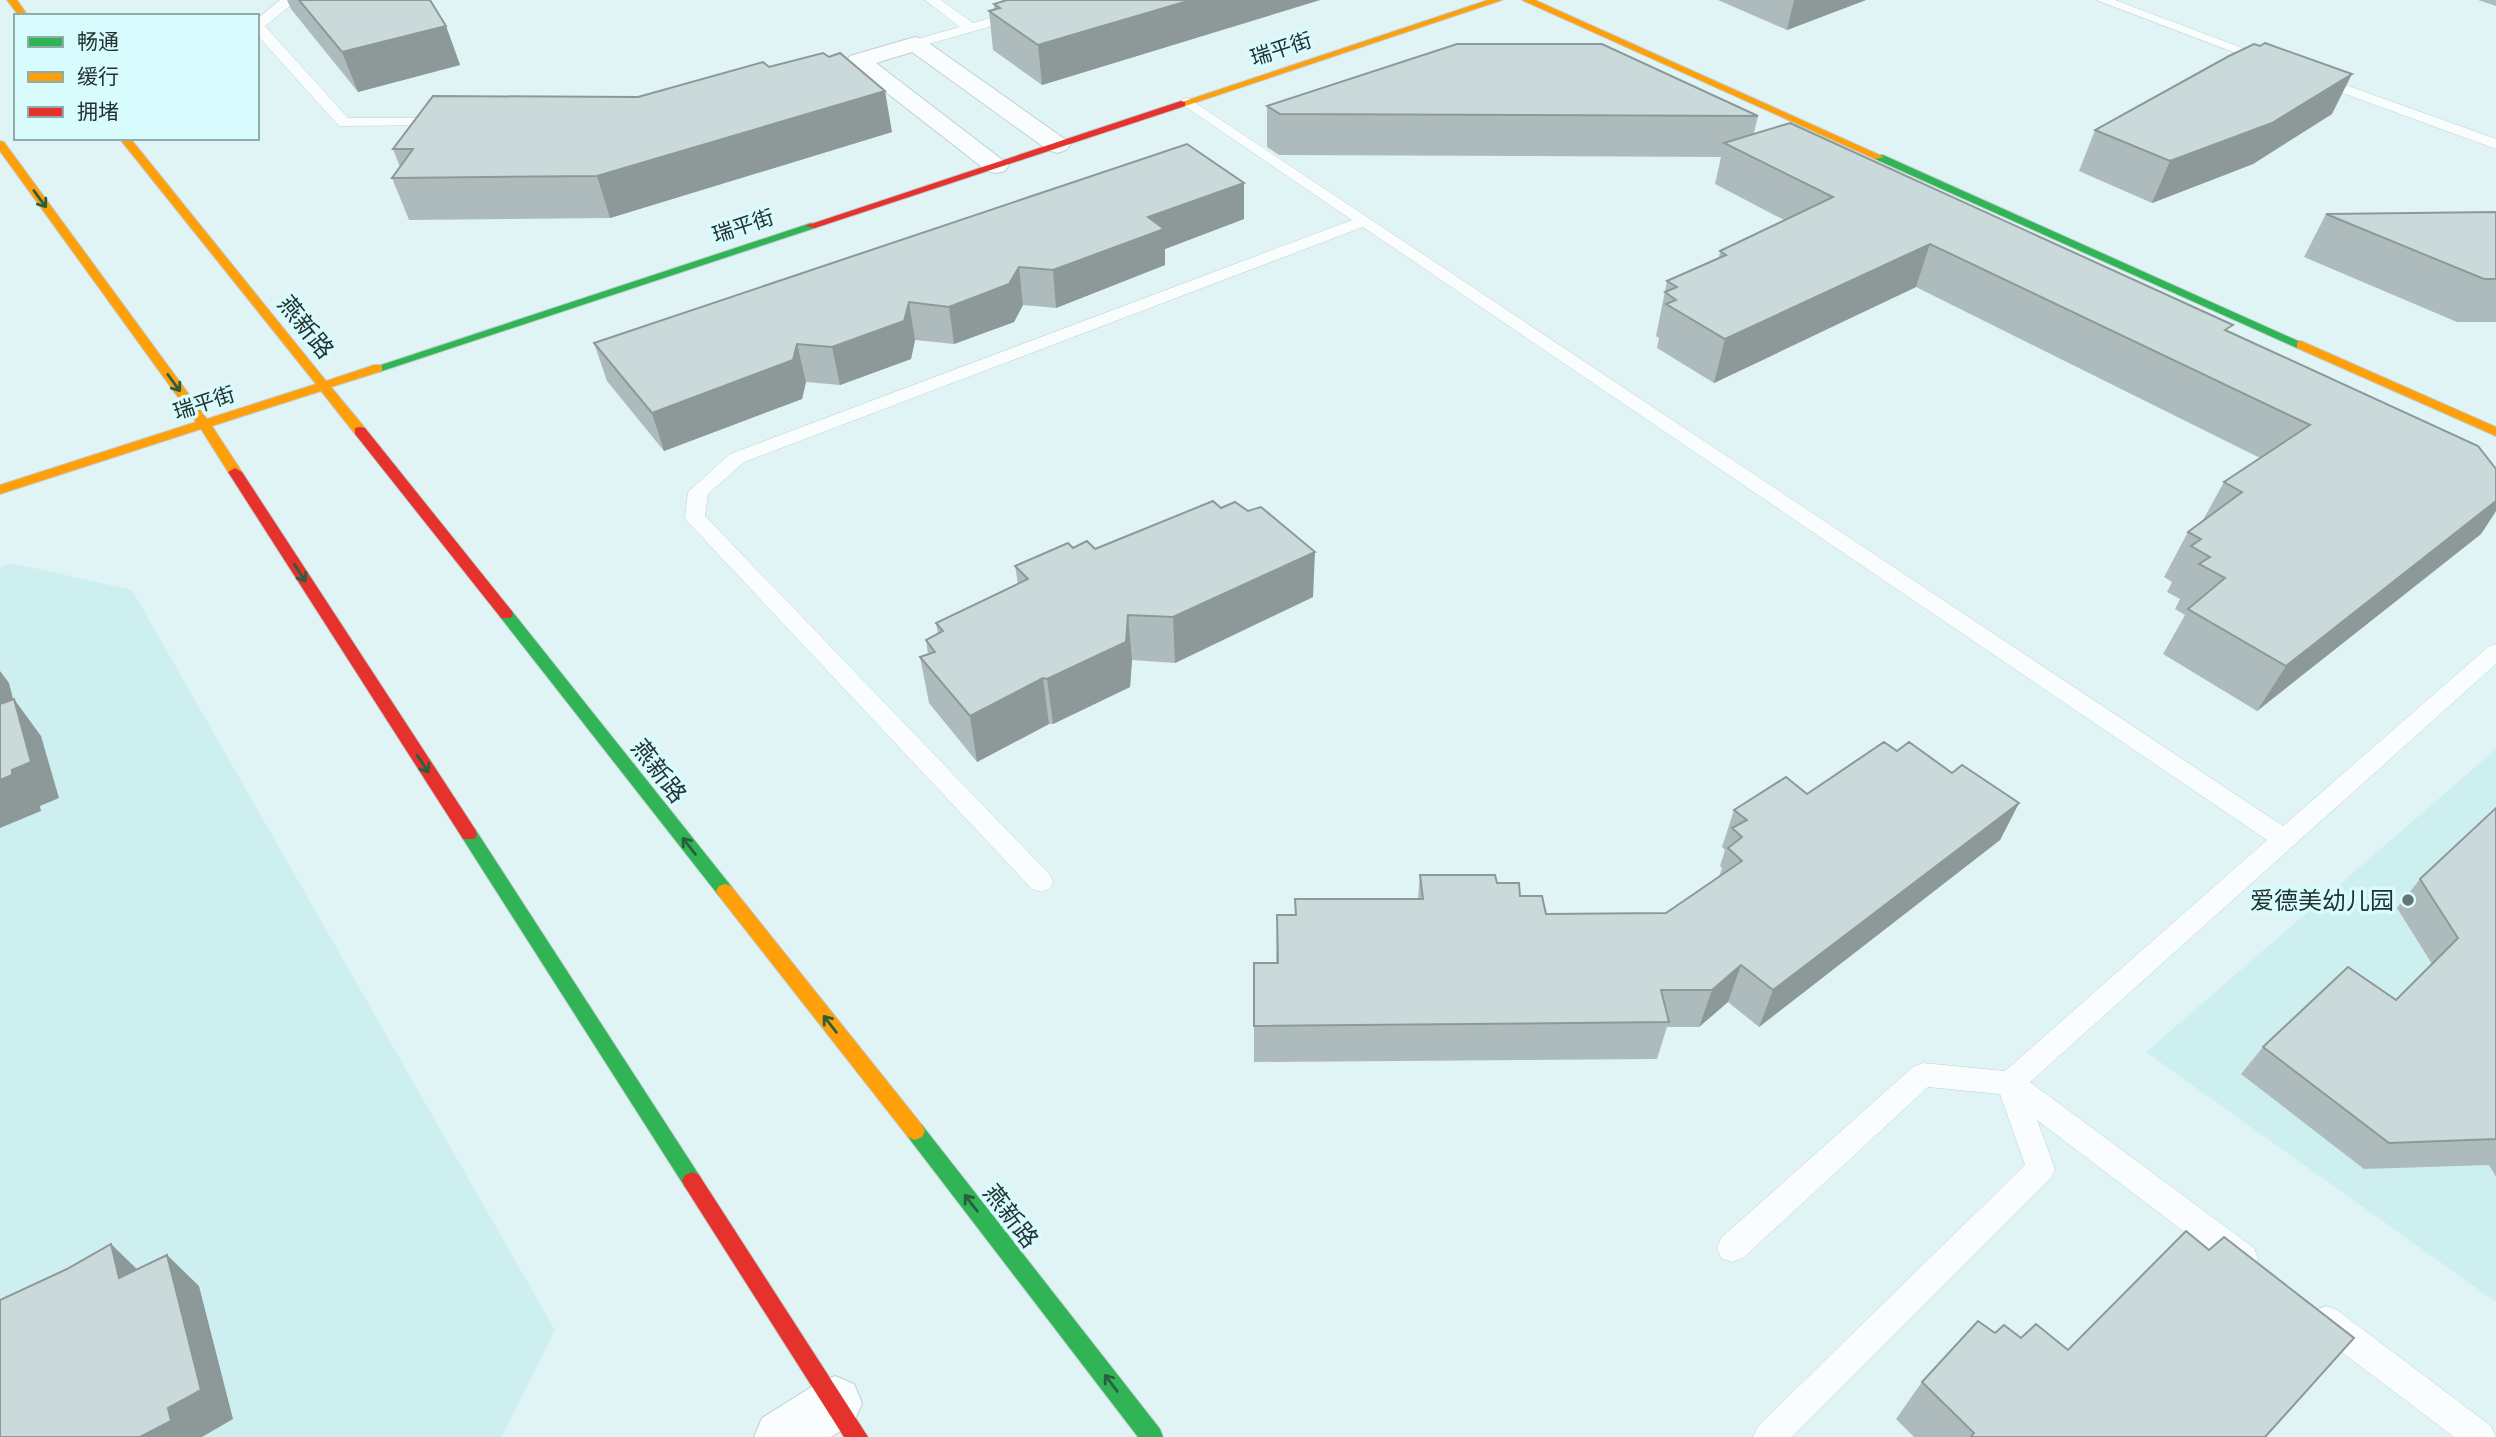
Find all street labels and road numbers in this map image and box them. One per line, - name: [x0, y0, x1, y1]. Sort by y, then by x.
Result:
- street label: 瑞平街: [1246, 25, 1316, 73]
- street label: 瑞平街: [708, 202, 778, 250]
- street label: 燕新路: [270, 288, 342, 366]
- street label: 瑞平街: [169, 379, 239, 427]
- street label: 燕新路: [623, 732, 695, 810]
- street label: 燕新路: [975, 1177, 1047, 1255]

